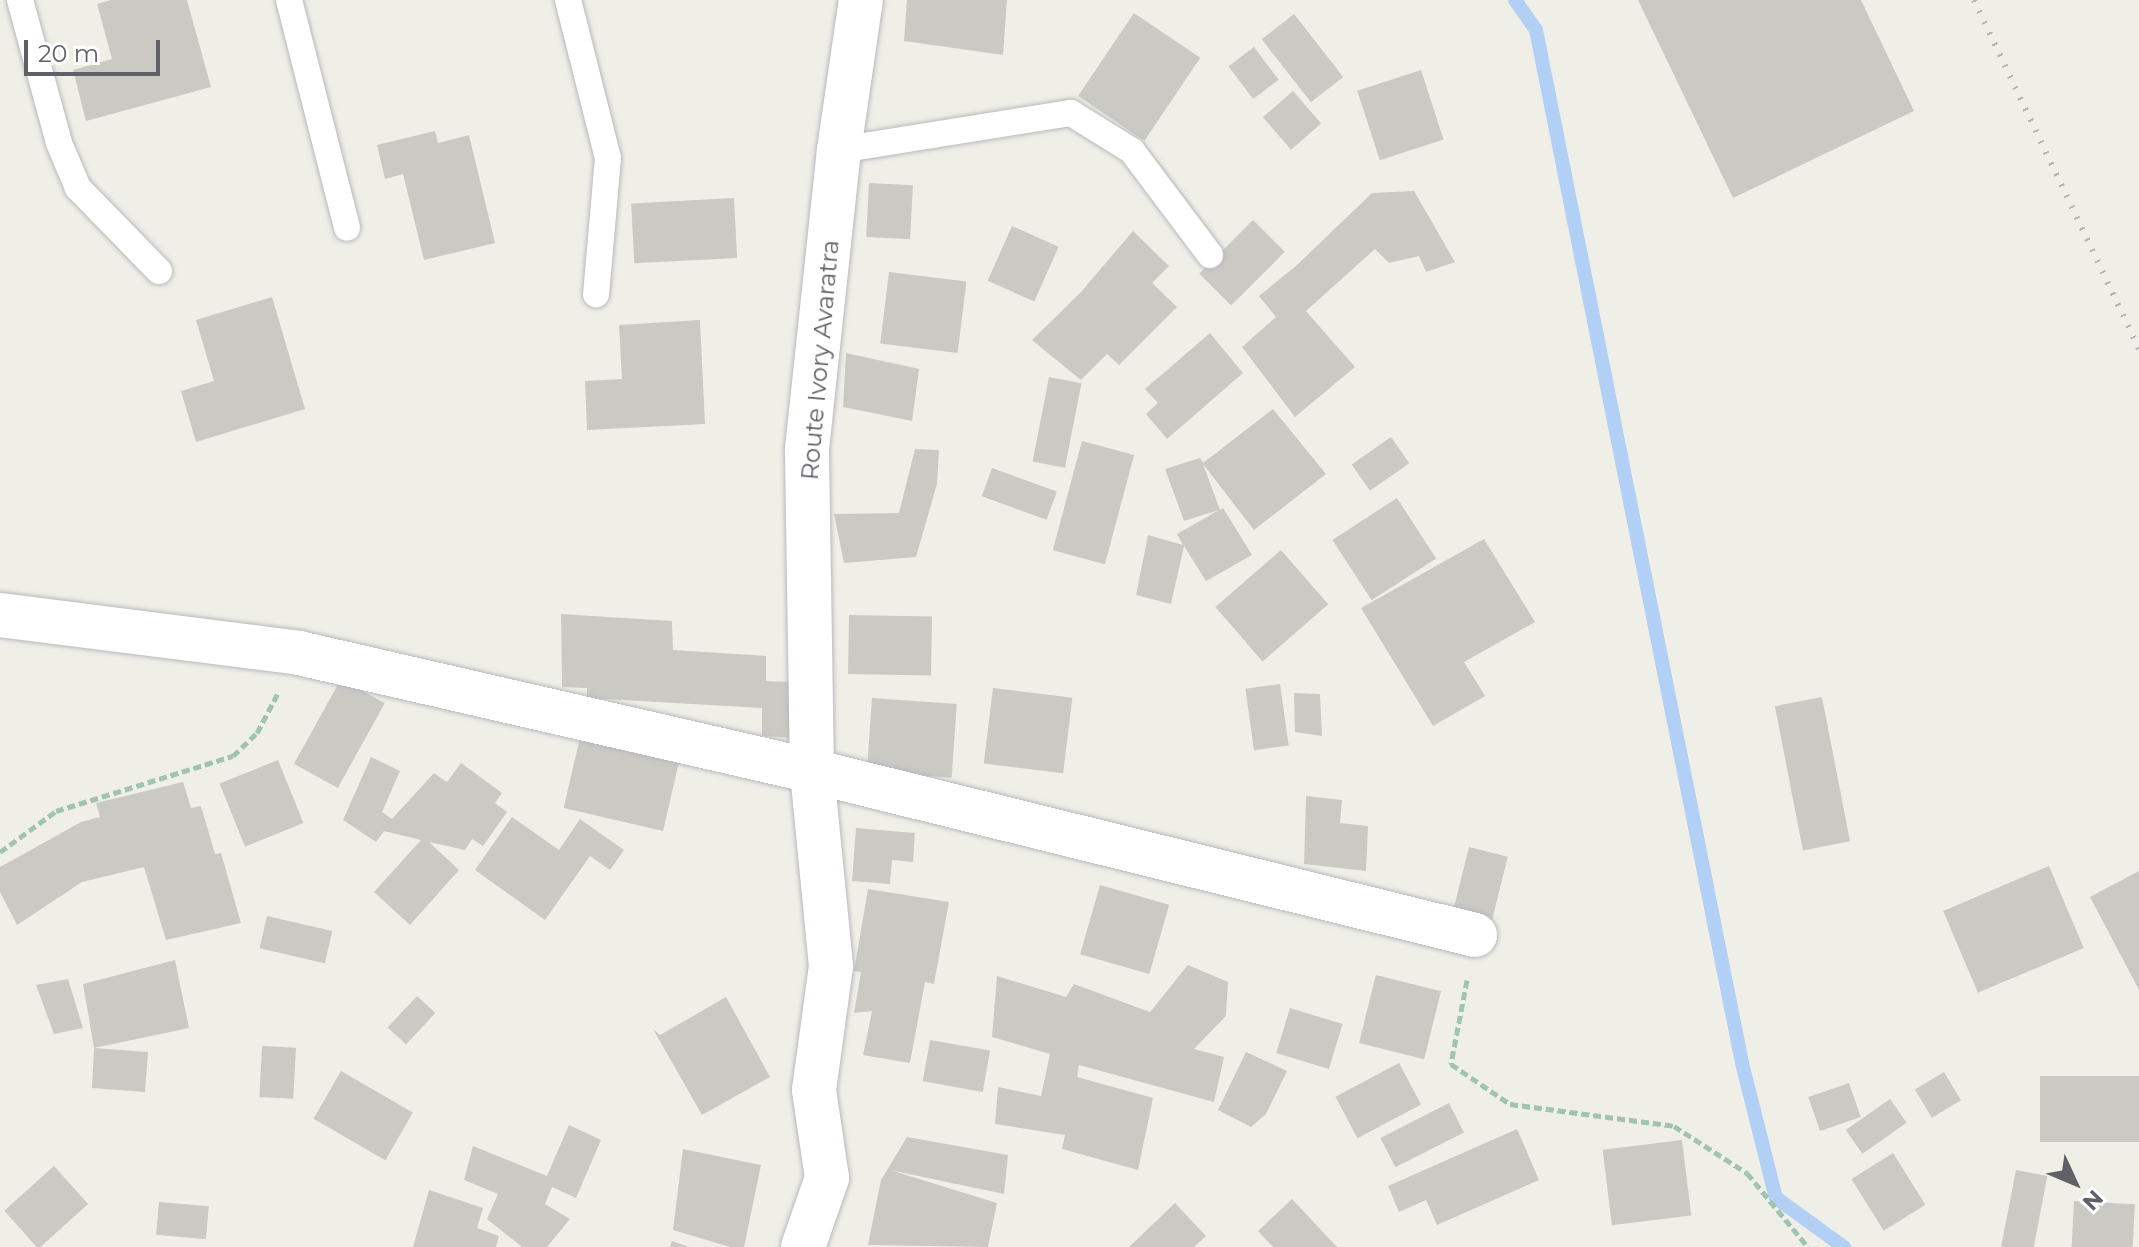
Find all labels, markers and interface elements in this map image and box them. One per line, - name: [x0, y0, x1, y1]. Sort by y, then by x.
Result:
- scale bar: [28, 24, 164, 74]
- text: 20 m: [38, 39, 99, 68]
- street label: Route Ivory Avaratra: [795, 239, 845, 481]
- north arrow: [2035, 1143, 2115, 1223]
- text: N: [2077, 1184, 2109, 1216]

